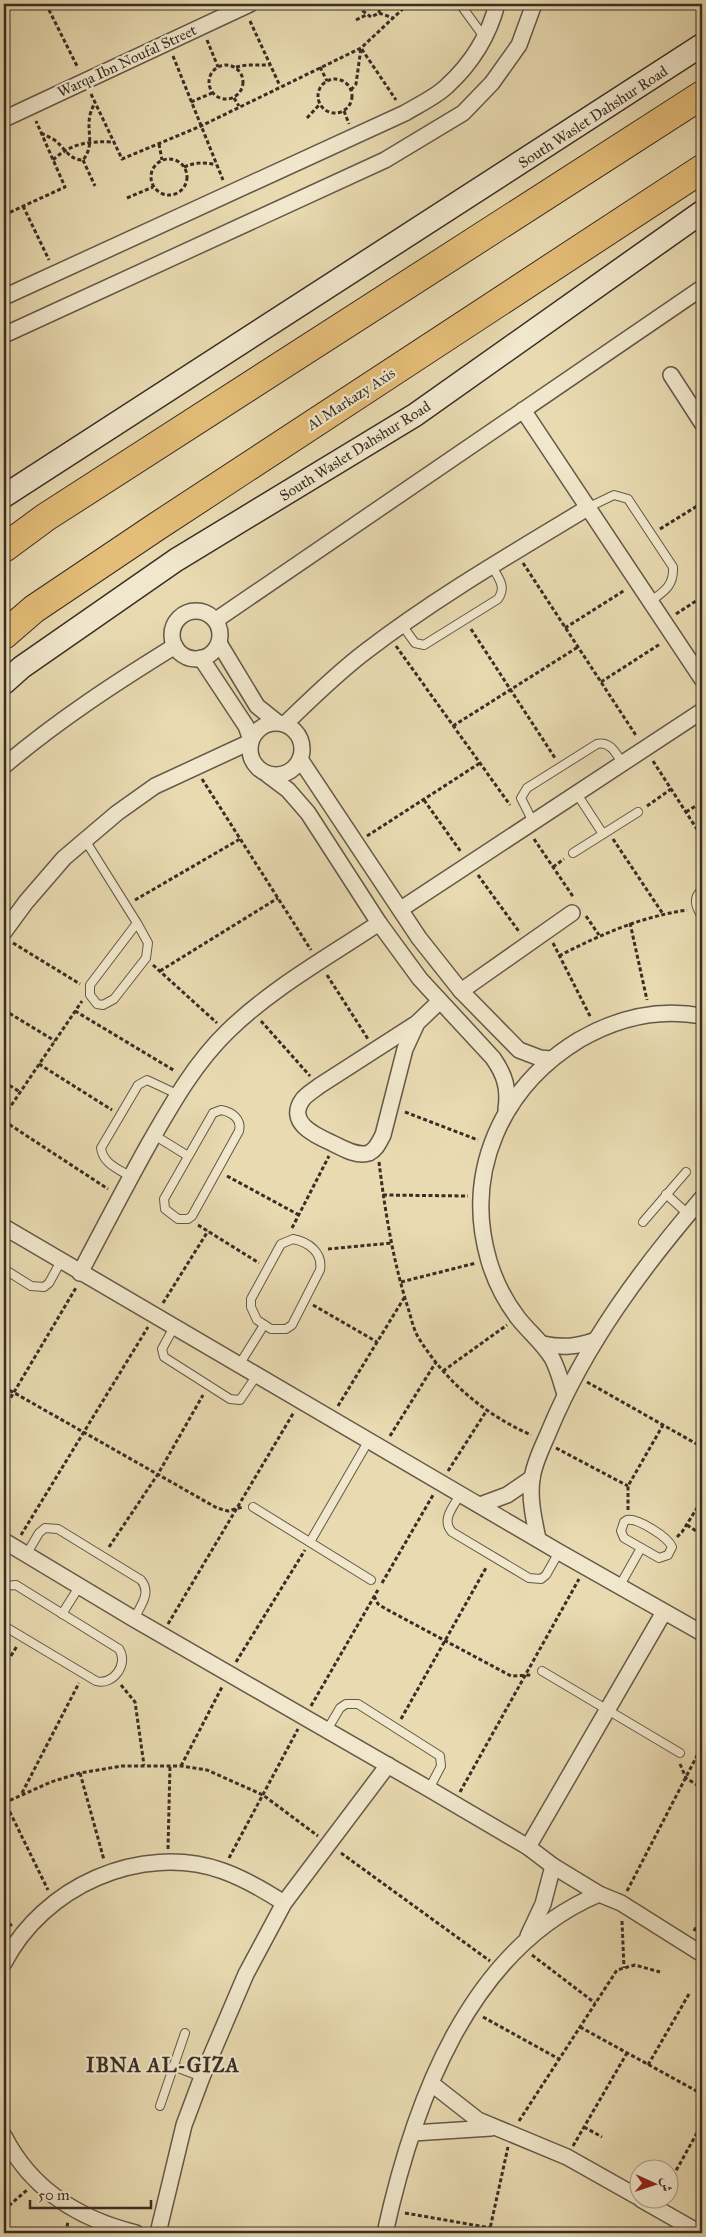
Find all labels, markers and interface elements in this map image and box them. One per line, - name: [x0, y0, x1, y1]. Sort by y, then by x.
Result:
- street label: Warqa Ibn Noufal Street: [55, 21, 200, 102]
- street label: South Waslet Dahshur Road: [515, 62, 671, 172]
- street label: Al Markazy Axis: [303, 364, 398, 435]
- street label: South Waslet Dahshur Road: [276, 397, 434, 505]
- district label: IBNA AL-GIZA: [86, 2053, 240, 2077]
- north arrow: [628, 2160, 678, 2210]
- scale bar: [30, 2177, 151, 2209]
- text: ش: [658, 2177, 675, 2192]
- text: 50 m: [38, 2186, 70, 2204]

